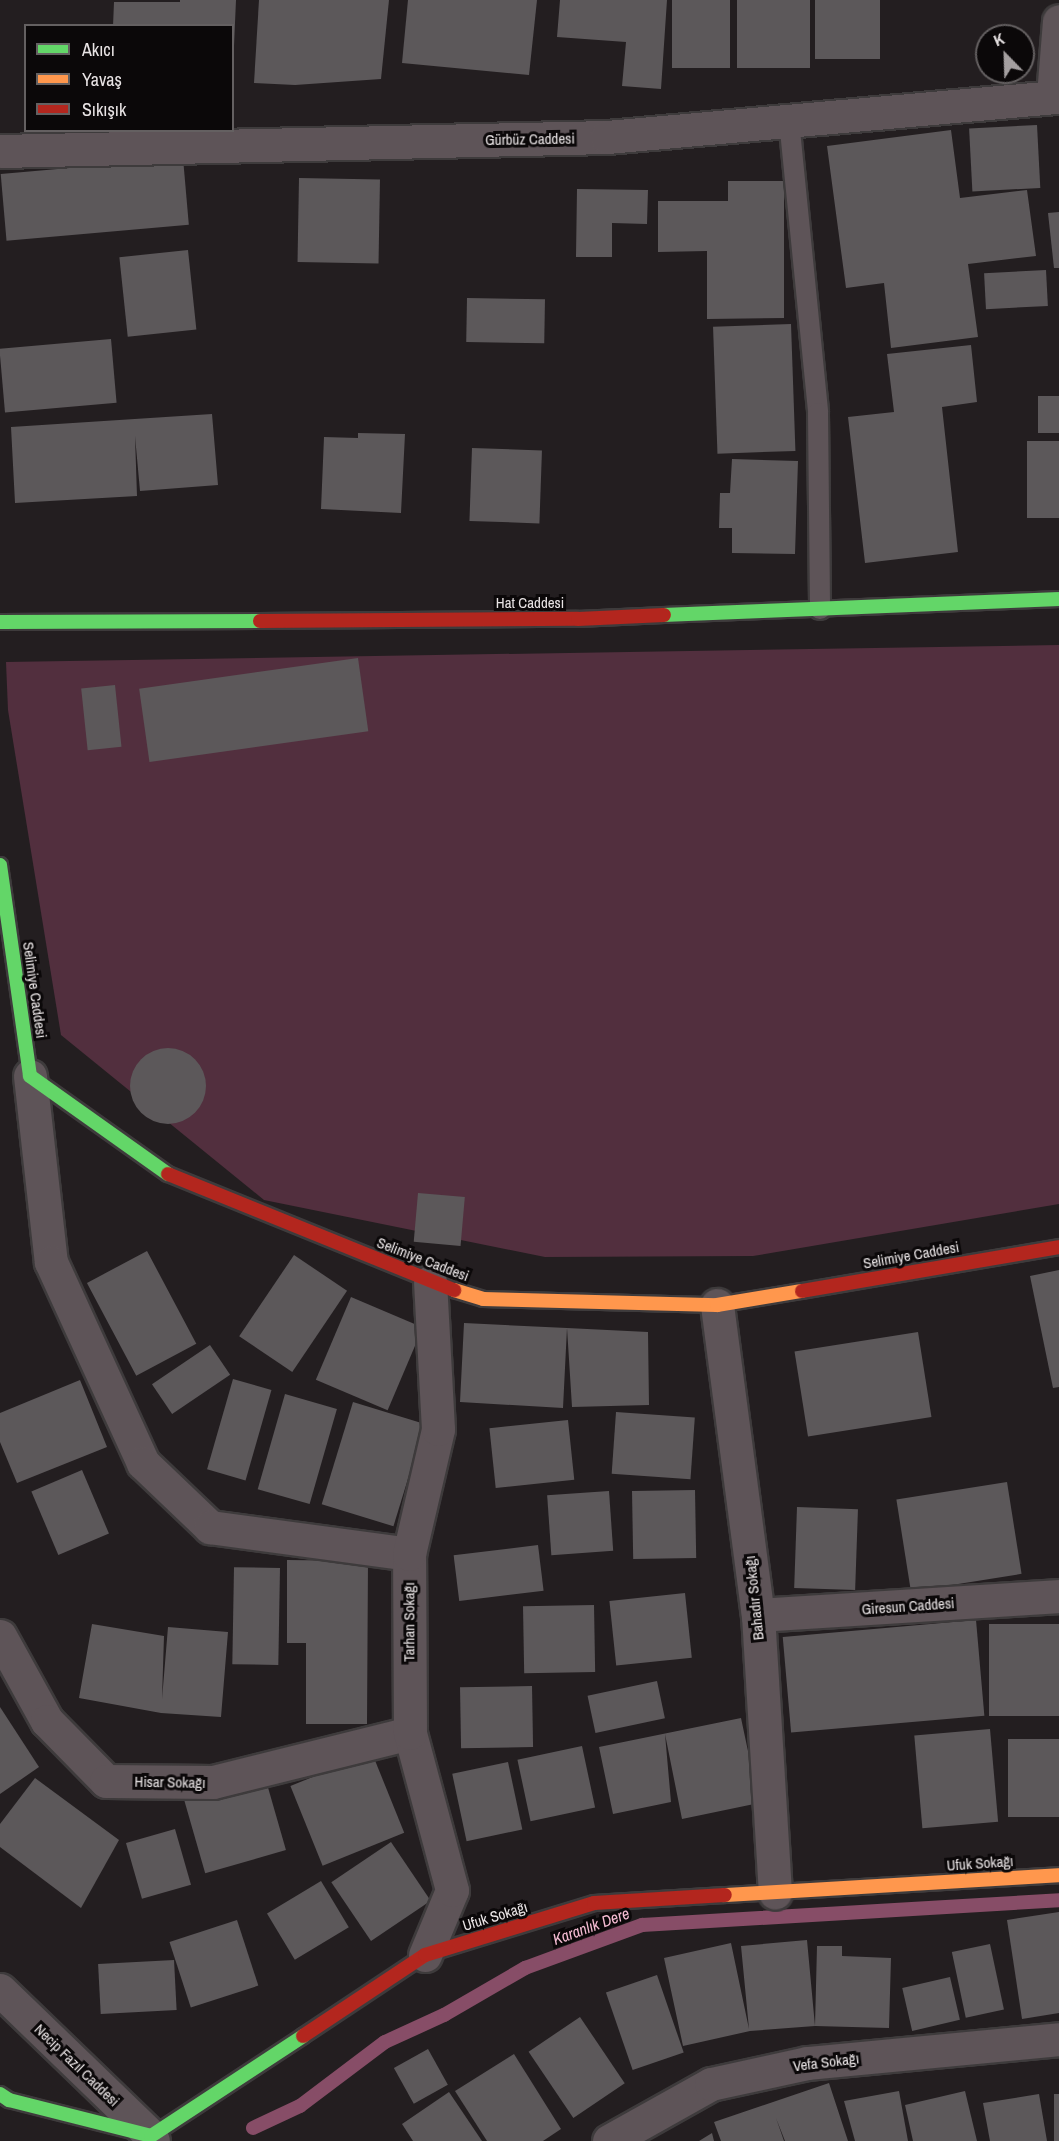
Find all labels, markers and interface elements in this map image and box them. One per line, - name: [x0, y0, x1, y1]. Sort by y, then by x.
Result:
- legend: [24, 24, 234, 132]
- north arrow: [975, 24, 1035, 84]
- text: K: [990, 27, 1007, 51]
- text: Akıcı: [82, 37, 115, 62]
- text: Yavaş: [82, 67, 122, 92]
- text: Sıkışık: [82, 97, 126, 122]
- street label: Gürbüz Caddesi: [485, 129, 575, 149]
- street label: Hat Caddesi: [496, 594, 564, 612]
- street label: Selimiye Caddesi: [19, 941, 51, 1039]
- street label: Selimiye Caddesi: [374, 1233, 472, 1285]
- street label: Selimiye Caddesi: [862, 1238, 960, 1272]
- street label: Bahadır Sokağı: [741, 1555, 767, 1641]
- street label: Tarhan Sokağı: [400, 1582, 418, 1662]
- street label: Giresun Caddesi: [861, 1594, 955, 1618]
- street label: Hisar Sokağı: [134, 1772, 206, 1792]
- street label: Ufuk Sokağı: [946, 1852, 1014, 1874]
- street label: Ufuk Sokağı: [460, 1898, 530, 1934]
- water label: Karanlık Dere: [550, 1903, 632, 1949]
- street label: Necip Fazıl Caddesi: [31, 2020, 123, 2110]
- street label: Vefa Sokağı: [792, 2049, 860, 2075]

